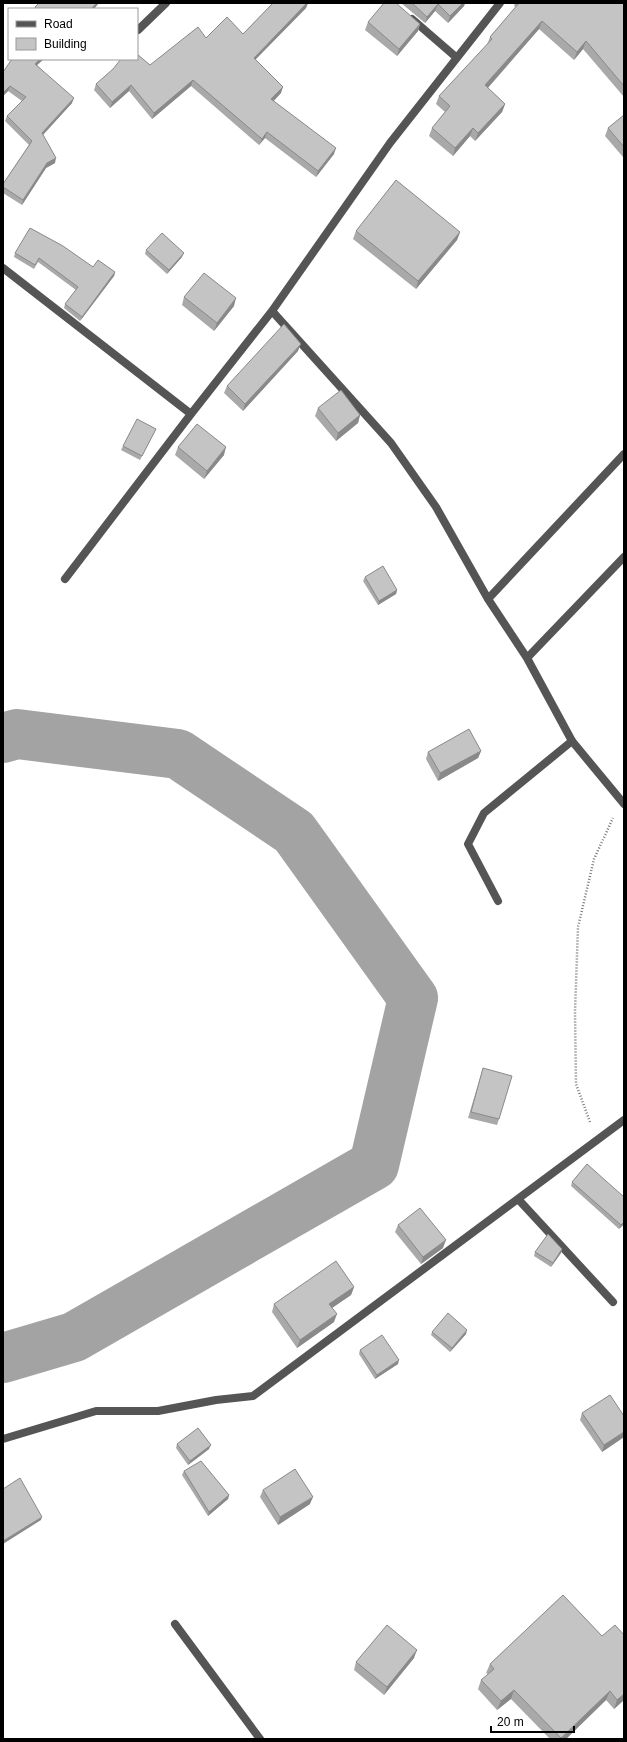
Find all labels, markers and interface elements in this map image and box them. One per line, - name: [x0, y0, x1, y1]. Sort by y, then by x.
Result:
- legend: [8, 8, 138, 60]
- text: Road: [44, 17, 73, 31]
- text: Building: [44, 37, 87, 51]
- scale bar: [491, 1708, 574, 1734]
- text: 20 m: [497, 1715, 524, 1729]

